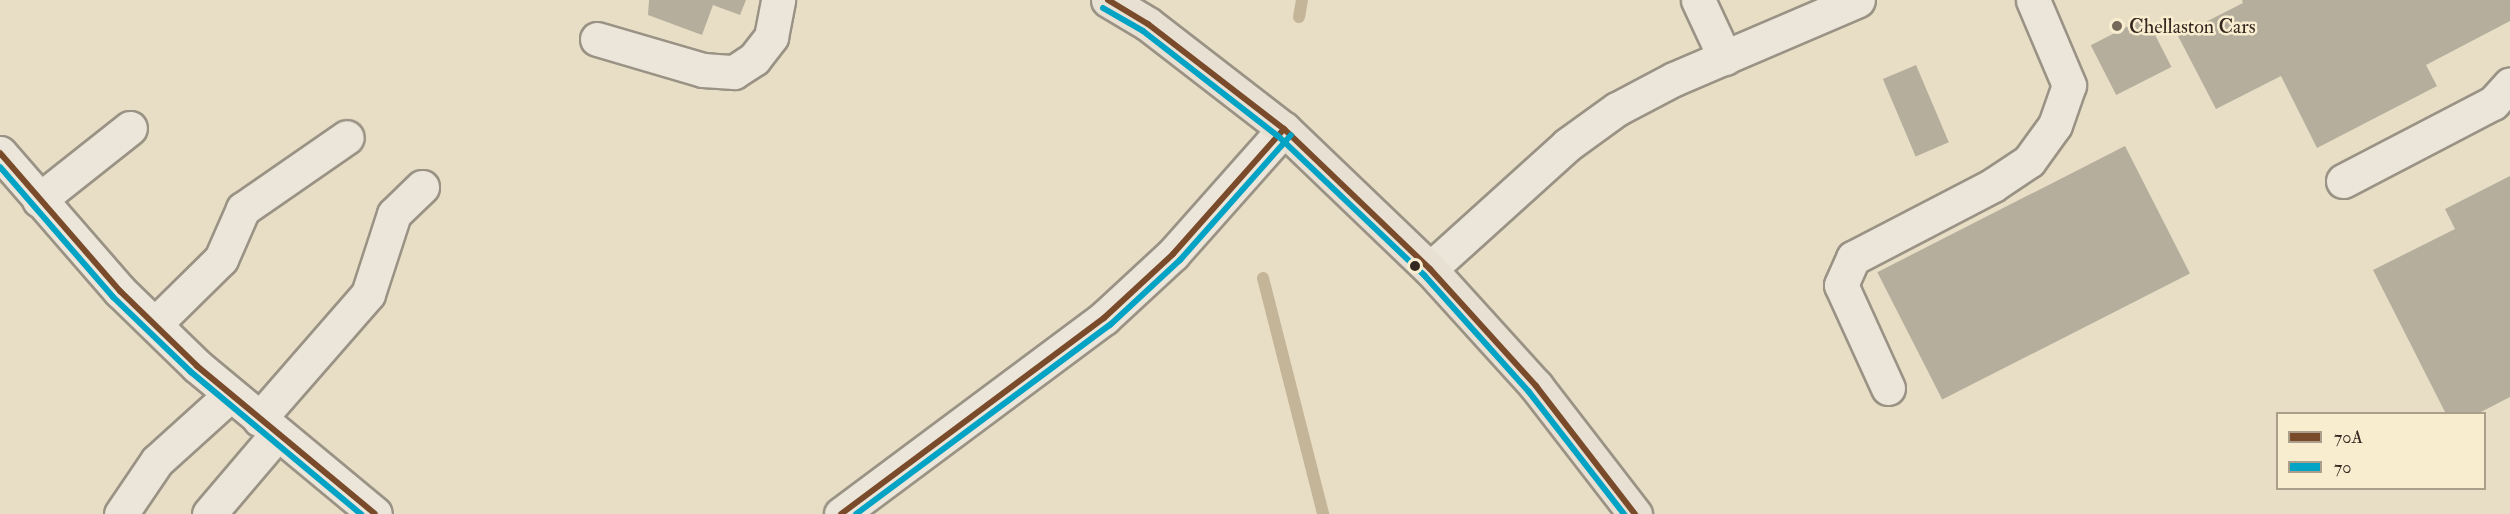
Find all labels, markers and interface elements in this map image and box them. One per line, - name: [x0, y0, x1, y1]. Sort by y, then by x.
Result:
- place label: Chellaston Cars: [2129, 14, 2255, 38]
- marker: Chellaston Cars: [2110, 19, 2124, 33]
- unlabelled marker: [1409, 260, 1421, 272]
- legend: [2276, 412, 2486, 490]
- text: 70A: [2334, 426, 2363, 449]
- text: 70: [2334, 456, 2351, 479]

